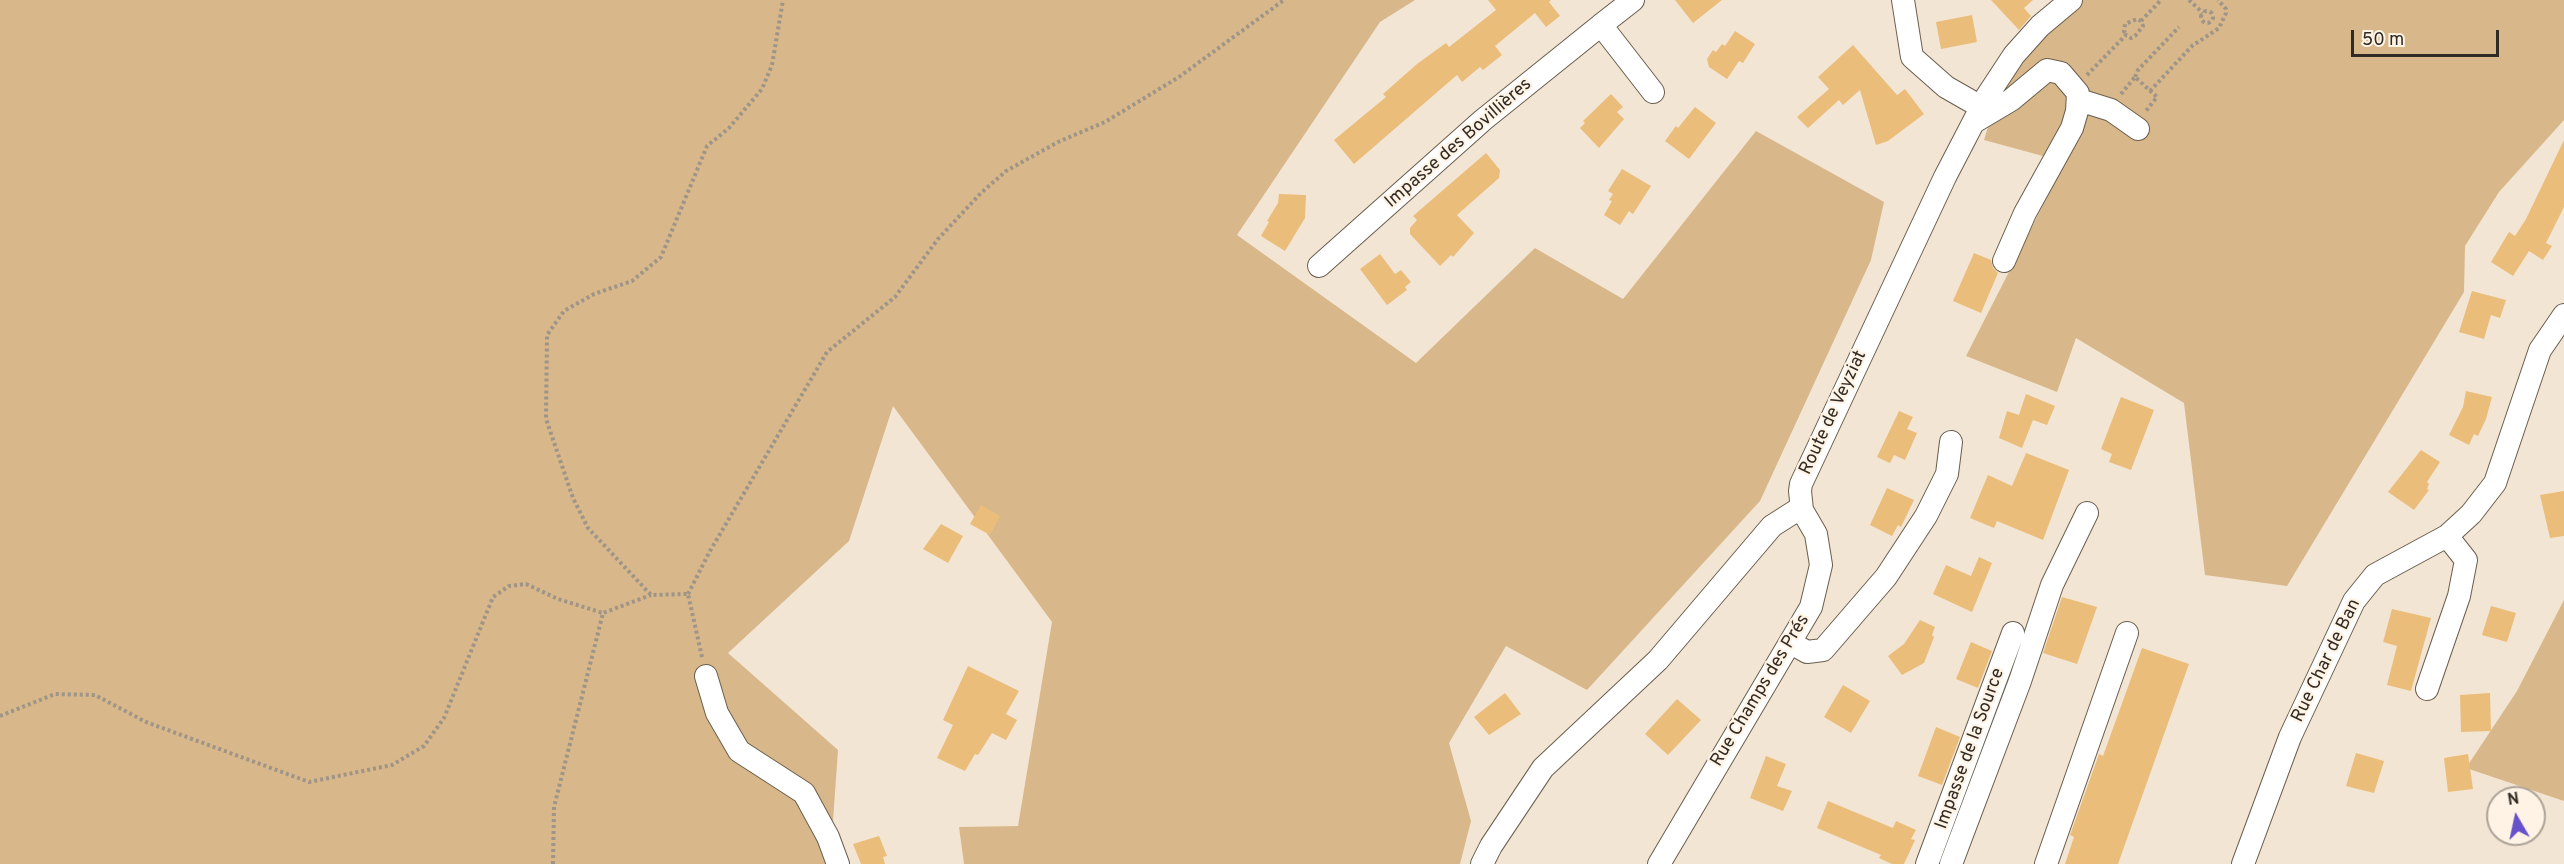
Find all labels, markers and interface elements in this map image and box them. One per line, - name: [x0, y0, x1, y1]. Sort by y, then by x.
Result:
- scale bar: [2354, 18, 2502, 56]
- text: 50 m: [2362, 29, 2404, 52]
- street label: Impasse des Bovillières: [1381, 74, 1537, 214]
- street label: Route de Veyziat: [1796, 347, 1872, 479]
- street label: Rue Char de Ban: [2288, 596, 2366, 726]
- street label: Rue Champs des Prés: [1707, 611, 1815, 771]
- street label: Impasse de la Source: [1932, 666, 2010, 832]
- north arrow: [2486, 786, 2546, 846]
- text: N: [2506, 789, 2521, 811]

